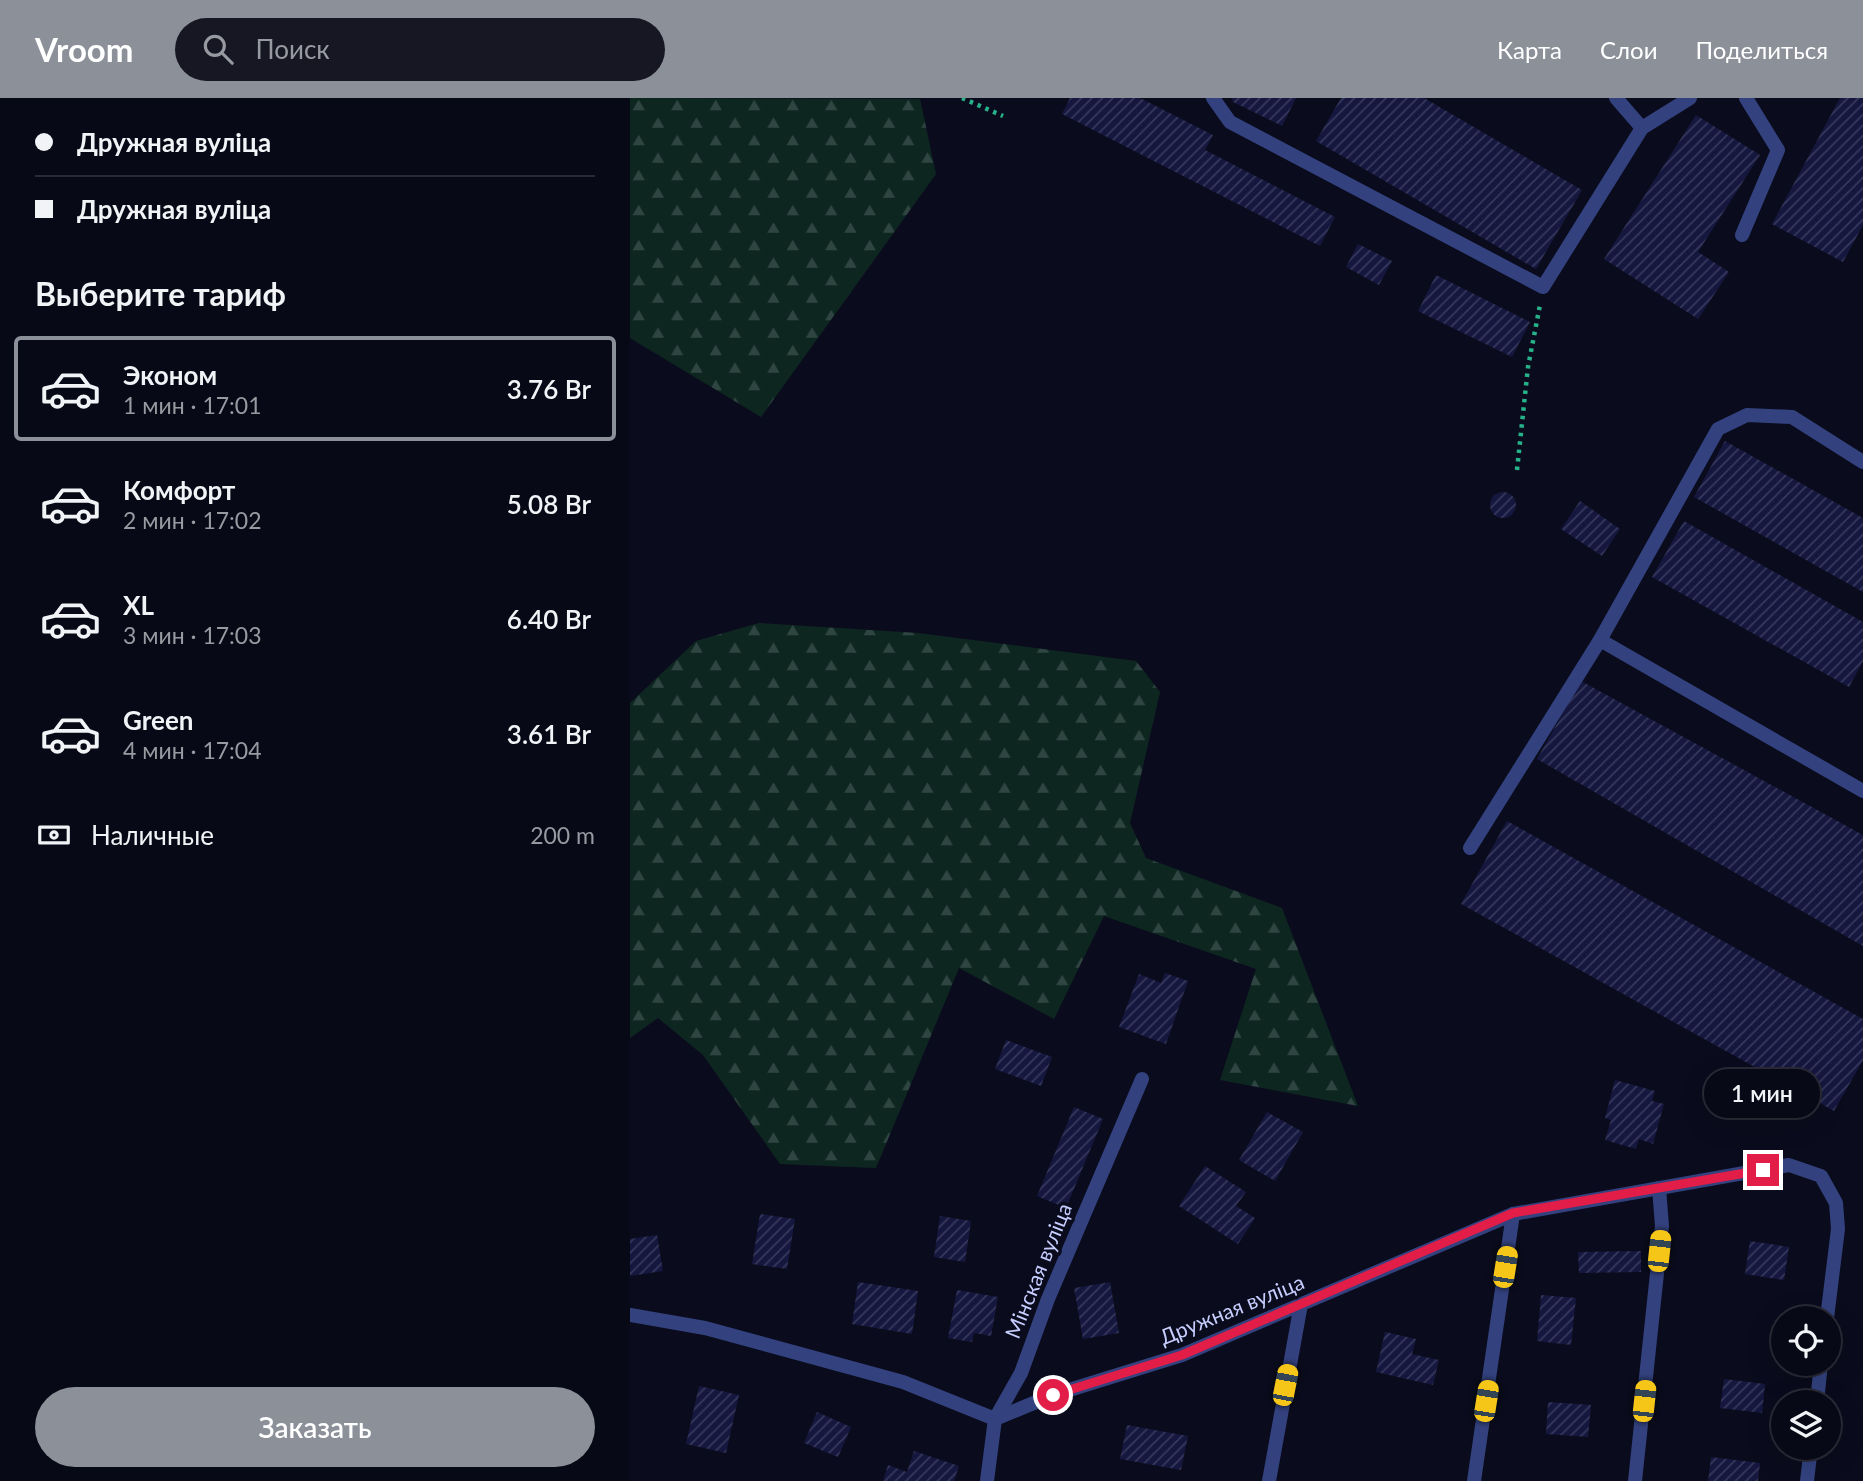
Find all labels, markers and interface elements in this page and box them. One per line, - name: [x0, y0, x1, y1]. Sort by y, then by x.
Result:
- search box: [175, 18, 665, 81]
- text: Vroom: [35, 29, 133, 69]
- icon: search: [199, 30, 237, 68]
- text: Поиск: [255, 33, 330, 65]
- text: Карта: [1497, 35, 1562, 64]
- text: Слои: [1600, 35, 1657, 64]
- text: Поделиться: [1695, 35, 1828, 64]
- text: Дружная вуліца: [77, 126, 271, 158]
- text: Дружная вуліца: [77, 193, 271, 225]
- text: Выберите тариф: [35, 274, 286, 313]
- icon: car: [39, 357, 102, 420]
- text: Эконом: [123, 359, 217, 391]
- text: 3.76 Br: [507, 373, 591, 405]
- text: 1 мин · 17:01: [123, 391, 262, 419]
- icon: car: [39, 472, 102, 535]
- text: Комфорт: [123, 474, 235, 506]
- text: 5.08 Br: [507, 488, 591, 520]
- text: 2 мин · 17:02: [123, 506, 262, 534]
- icon: car: [39, 587, 102, 650]
- text: XL: [123, 589, 154, 621]
- text: 6.40 Br: [507, 603, 591, 635]
- text: 3 мин · 17:03: [123, 621, 262, 649]
- icon: car: [39, 702, 102, 765]
- text: Green: [123, 704, 193, 736]
- text: 3.61 Br: [507, 718, 591, 750]
- text: 4 мин · 17:04: [123, 736, 262, 764]
- icon: cash: [35, 816, 73, 854]
- text: Наличные: [91, 819, 214, 851]
- text: 200 m: [530, 821, 595, 849]
- callout: 1 мин: [1705, 1068, 1821, 1118]
- text: 1 мин: [1731, 1079, 1793, 1107]
- route end: [1747, 1154, 1779, 1186]
- street label: Мінская вуліца: [999, 1199, 1076, 1342]
- car: [1647, 1229, 1672, 1273]
- car: [1492, 1245, 1519, 1289]
- street label: Дружная вуліца: [1156, 1268, 1307, 1349]
- map controls: [1771, 1306, 1841, 1460]
- button: locate: [1771, 1306, 1841, 1376]
- car: [1271, 1362, 1300, 1408]
- route start: [1037, 1379, 1069, 1411]
- car: [1473, 1379, 1500, 1423]
- car: [1632, 1379, 1657, 1423]
- button: Заказать: [35, 1387, 595, 1467]
- button: layers: [1771, 1390, 1841, 1460]

